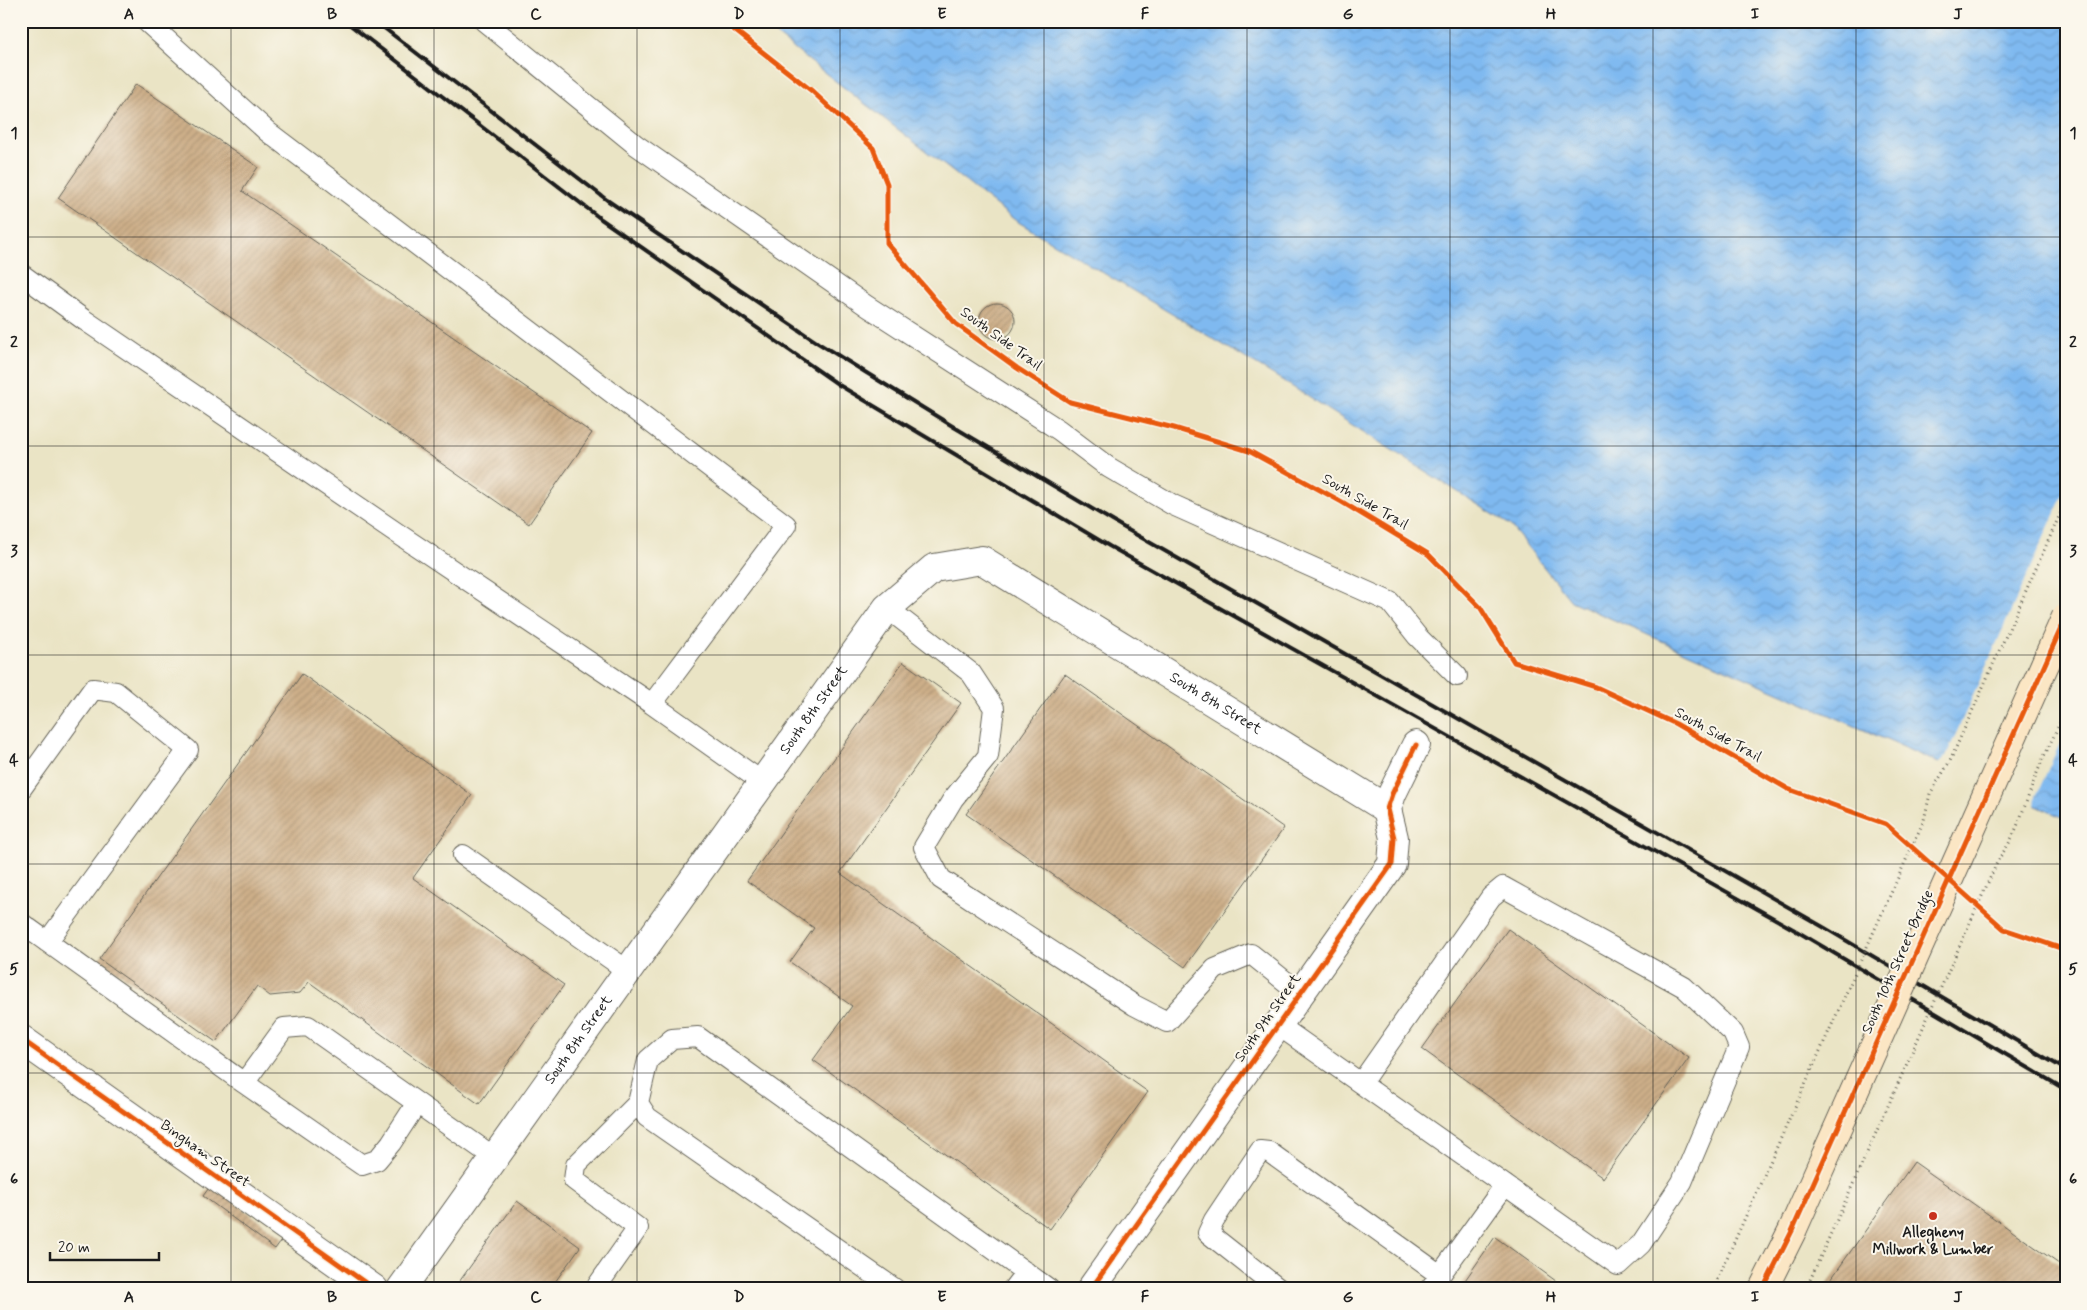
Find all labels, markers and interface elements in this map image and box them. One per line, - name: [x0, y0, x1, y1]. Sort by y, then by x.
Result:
- text: A: [124, 4, 134, 25]
- text: B: [327, 4, 337, 25]
- text: C: [530, 4, 542, 25]
- text: D: [733, 4, 745, 25]
- text: E: [937, 4, 947, 25]
- text: F: [1141, 4, 1150, 25]
- text: G: [1343, 4, 1354, 25]
- text: H: [1546, 4, 1557, 25]
- text: I: [1751, 4, 1760, 25]
- text: J: [1953, 4, 1963, 25]
- text: 1: [10, 123, 18, 144]
- text: 1: [2069, 123, 2077, 144]
- street label: South Side Trail: [956, 303, 1046, 376]
- text: 2: [10, 332, 18, 353]
- text: 2: [2069, 332, 2077, 353]
- street label: South Side Trail: [1318, 469, 1412, 535]
- text: 3: [10, 541, 18, 562]
- text: 3: [2069, 541, 2077, 562]
- street label: South 8th Street: [775, 662, 853, 759]
- street label: South 8th Street: [1166, 668, 1265, 740]
- street label: South Side Trail: [1671, 703, 1765, 767]
- text: 4: [9, 750, 19, 771]
- text: 4: [2068, 750, 2078, 771]
- street label: South 10th Street Bridge: [1857, 887, 1940, 1038]
- text: 5: [9, 959, 19, 980]
- text: 5: [2068, 959, 2078, 980]
- street label: South 9th Street: [1230, 970, 1306, 1066]
- street label: South 8th Street: [540, 991, 617, 1088]
- street label: Bingham Street: [155, 1116, 254, 1193]
- text: 6: [10, 1169, 18, 1190]
- text: 6: [2069, 1169, 2077, 1190]
- marker: Allegheny Millwork & Lumber: [1927, 1210, 1939, 1222]
- place label: Allegheny Millwork & Lumber: [1873, 1223, 1994, 1260]
- scale bar: [50, 1230, 159, 1262]
- text: 20 m: [58, 1238, 90, 1258]
- text: A: [124, 1287, 134, 1308]
- text: B: [327, 1287, 337, 1308]
- text: C: [530, 1287, 542, 1308]
- text: D: [733, 1287, 745, 1308]
- text: E: [937, 1287, 947, 1308]
- text: F: [1141, 1287, 1150, 1308]
- text: G: [1343, 1287, 1354, 1308]
- text: H: [1546, 1287, 1557, 1308]
- text: I: [1751, 1287, 1760, 1308]
- text: J: [1953, 1287, 1963, 1308]

